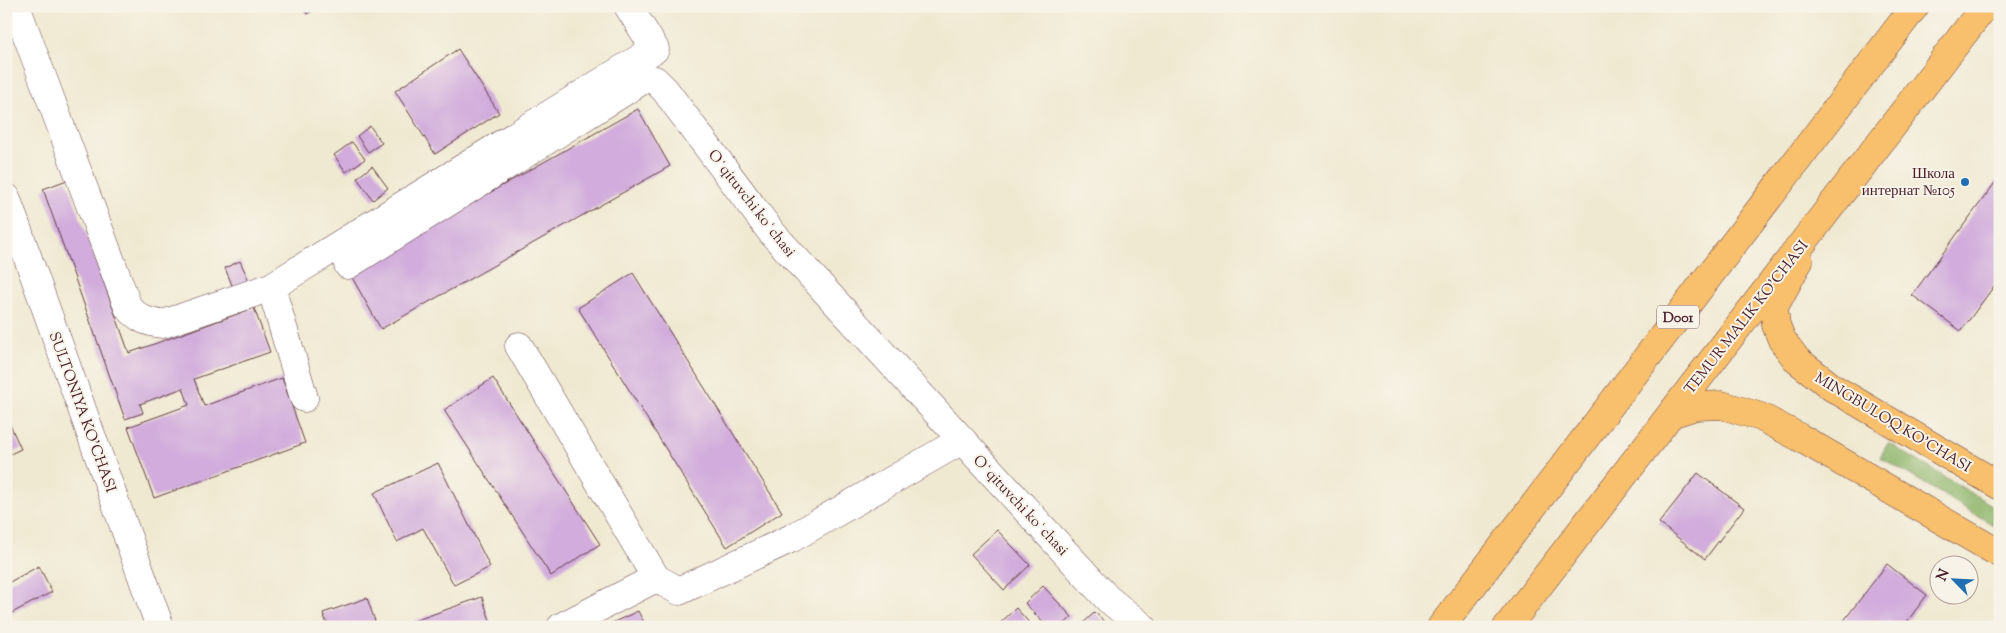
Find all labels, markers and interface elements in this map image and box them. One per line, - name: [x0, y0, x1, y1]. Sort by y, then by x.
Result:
- street label: Oʻqituvchi koʻchasi: [702, 146, 800, 262]
- place label: Школа интернат №105: [1862, 164, 1955, 202]
- marker: Школа интернат №105: [1959, 176, 1971, 188]
- street label: TEMUR MALIK KO'CHASI: [1680, 236, 1814, 399]
- road number: D001: [1657, 306, 1699, 328]
- street label: SULTONIYA KO'CHASI: [43, 329, 120, 496]
- street label: MINGBULOQ KO'CHASI: [1810, 368, 1974, 478]
- street label: Oʻqituvchi koʻchasi: [967, 451, 1072, 561]
- north arrow: [1928, 556, 1978, 606]
- text: N: [1933, 566, 1955, 585]

